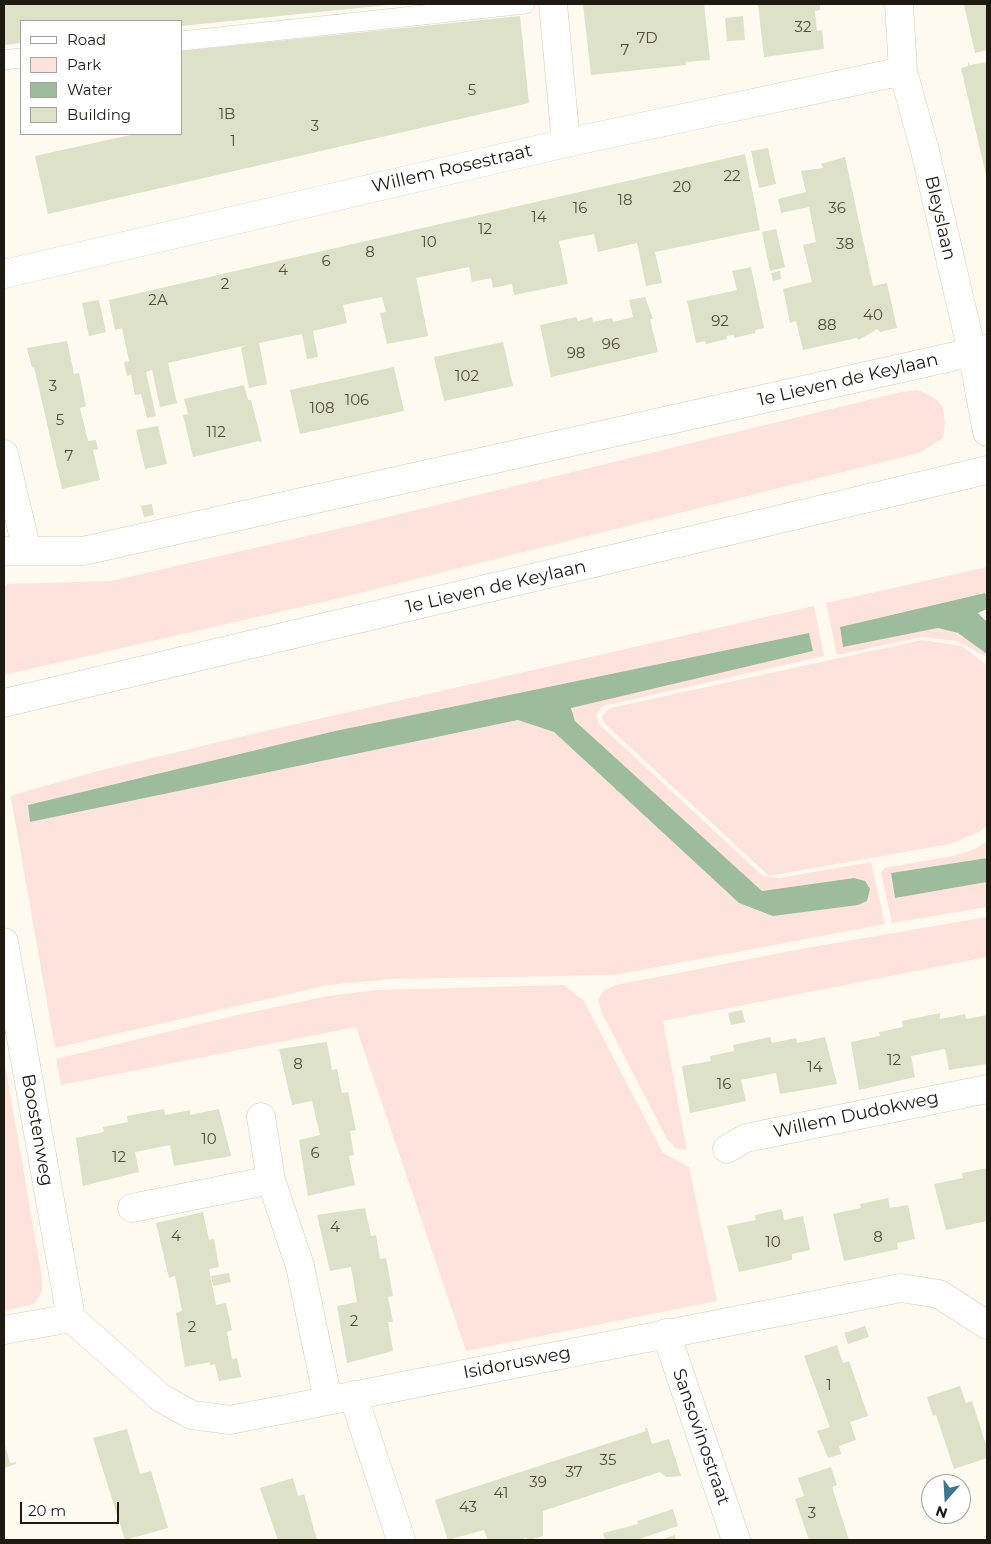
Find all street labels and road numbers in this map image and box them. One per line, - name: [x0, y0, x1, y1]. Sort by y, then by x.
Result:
- street label: Willem Rosestraat: [370, 140, 534, 198]
- street label: Bleyslaan: [920, 174, 960, 262]
- street label: 1e Lieven de Keylaan: [756, 349, 940, 411]
- street label: 1e Lieven de Keylaan: [404, 556, 588, 618]
- street label: Boostenweg: [17, 1072, 57, 1188]
- street label: Willem Dudokweg: [771, 1087, 941, 1143]
- street label: Isidorusweg: [461, 1342, 573, 1384]
- street label: Sansovinostraat: [668, 1366, 734, 1508]

